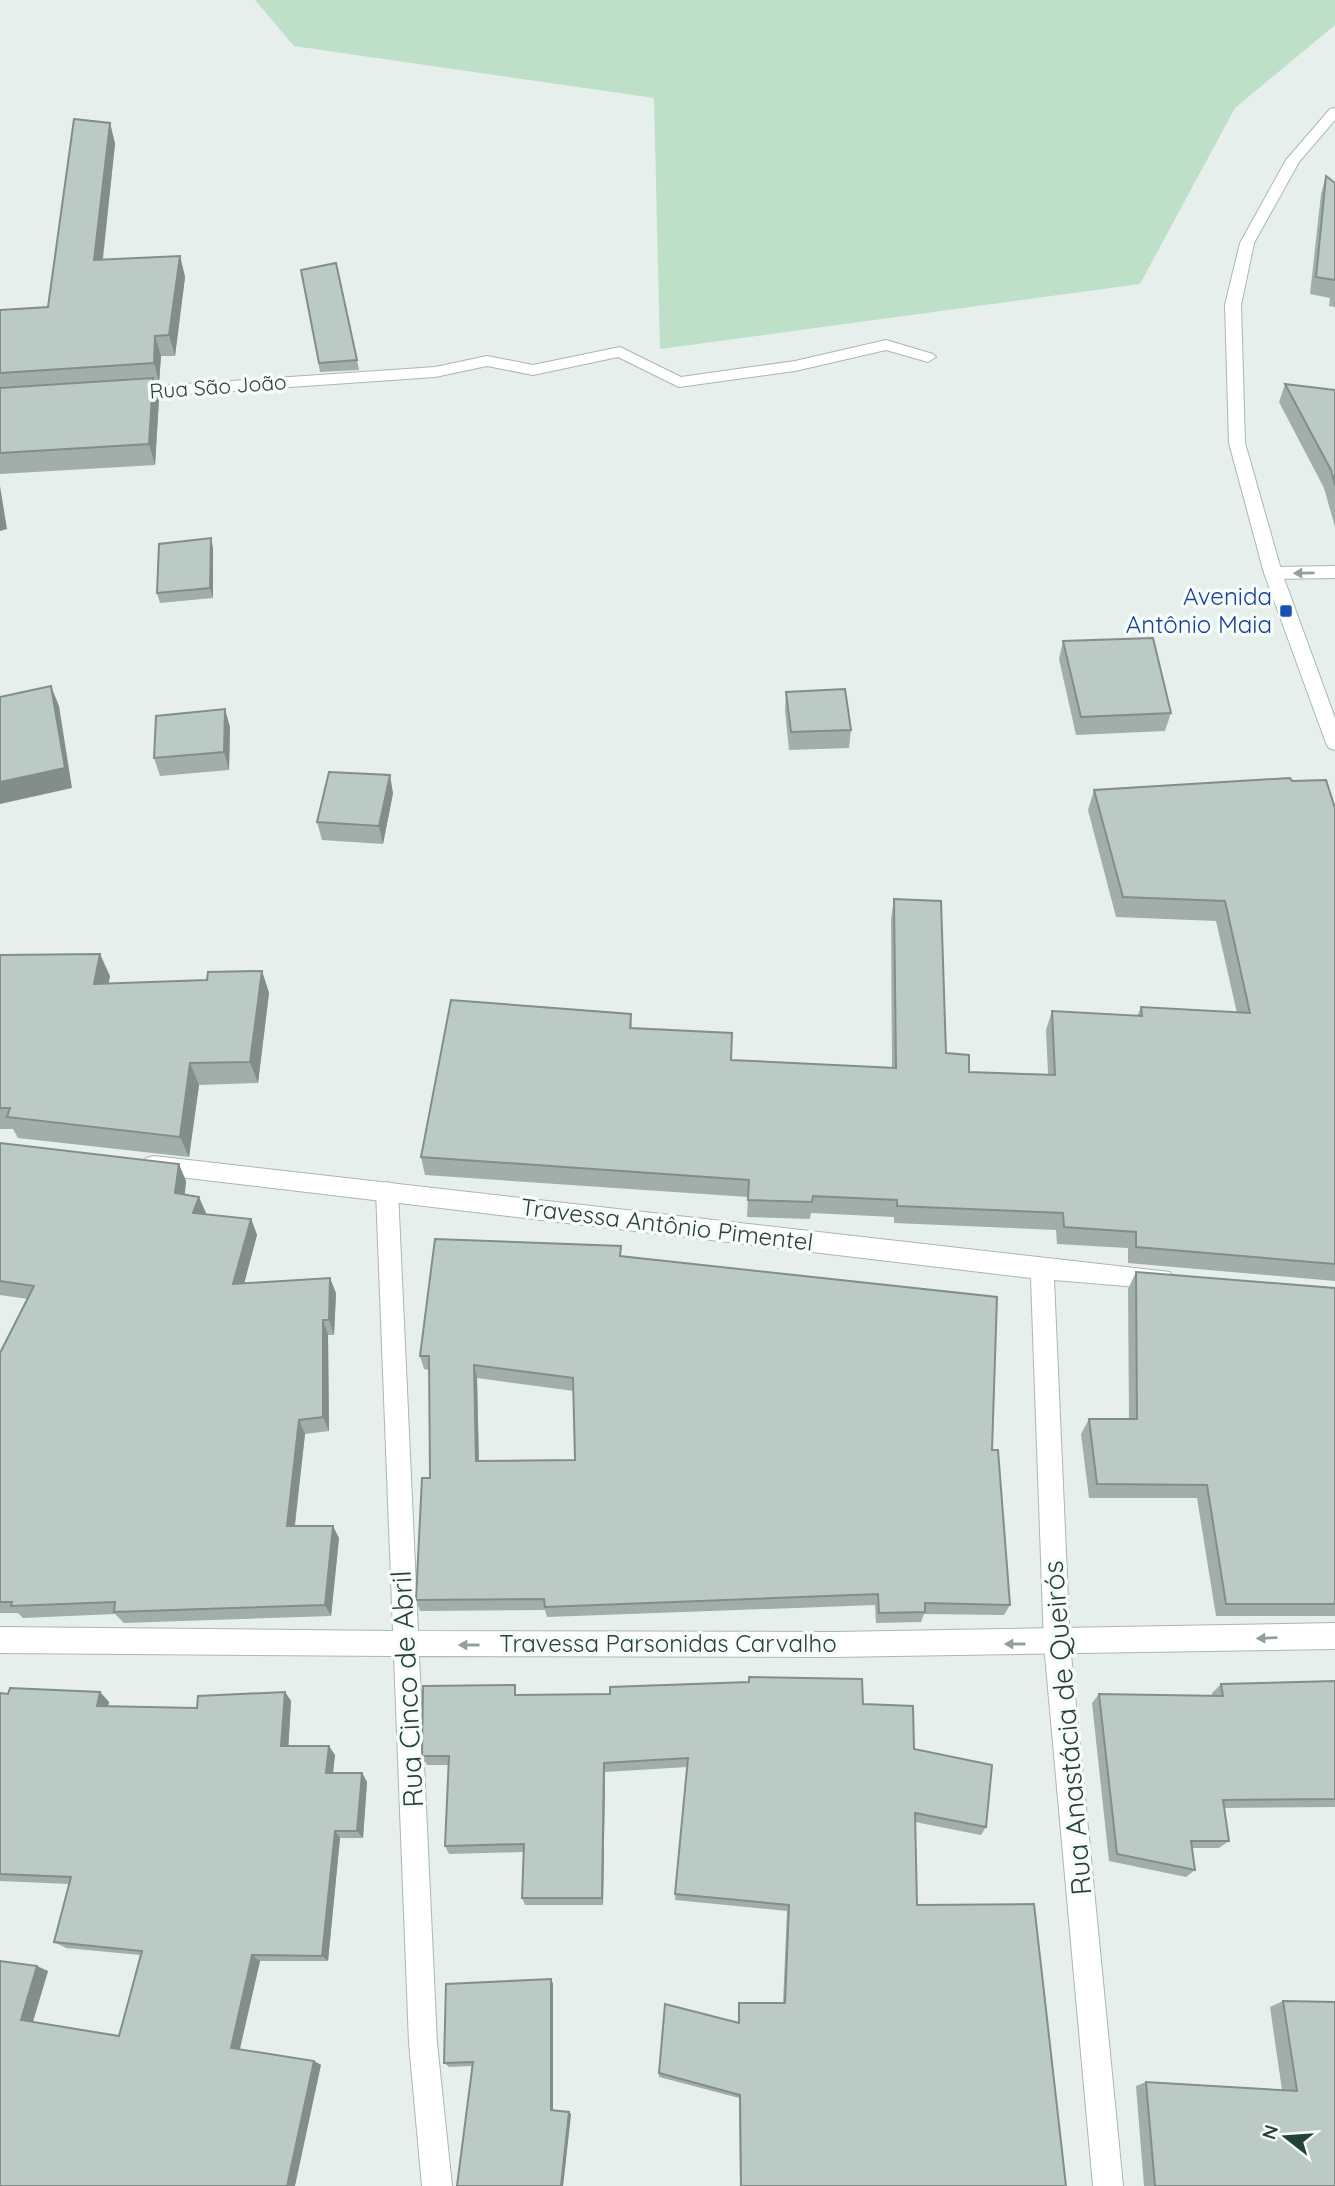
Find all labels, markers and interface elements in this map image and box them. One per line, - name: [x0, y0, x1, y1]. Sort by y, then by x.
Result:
- street label: Rua São João: [149, 368, 287, 404]
- one-way arrow: [1293, 567, 1315, 579]
- place label: Avenida Antônio Maia: [1126, 581, 1272, 639]
- marker: Avenida Antônio Maia: [1278, 603, 1294, 619]
- street label: Travessa Antônio Pimentel: [519, 1191, 815, 1257]
- street label: Rua Anastácia de Queirós: [1034, 1559, 1099, 1897]
- street label: Rua Cinco de Abril: [383, 1570, 430, 1808]
- street label: Travessa Parsonidas Carvalho: [499, 1628, 837, 1658]
- one-way arrow: [1256, 1632, 1278, 1643]
- one-way arrow: [1004, 1638, 1026, 1650]
- one-way arrow: [458, 1639, 480, 1651]
- north arrow: [1251, 2102, 1321, 2172]
- text: N: [1256, 2122, 1283, 2142]

